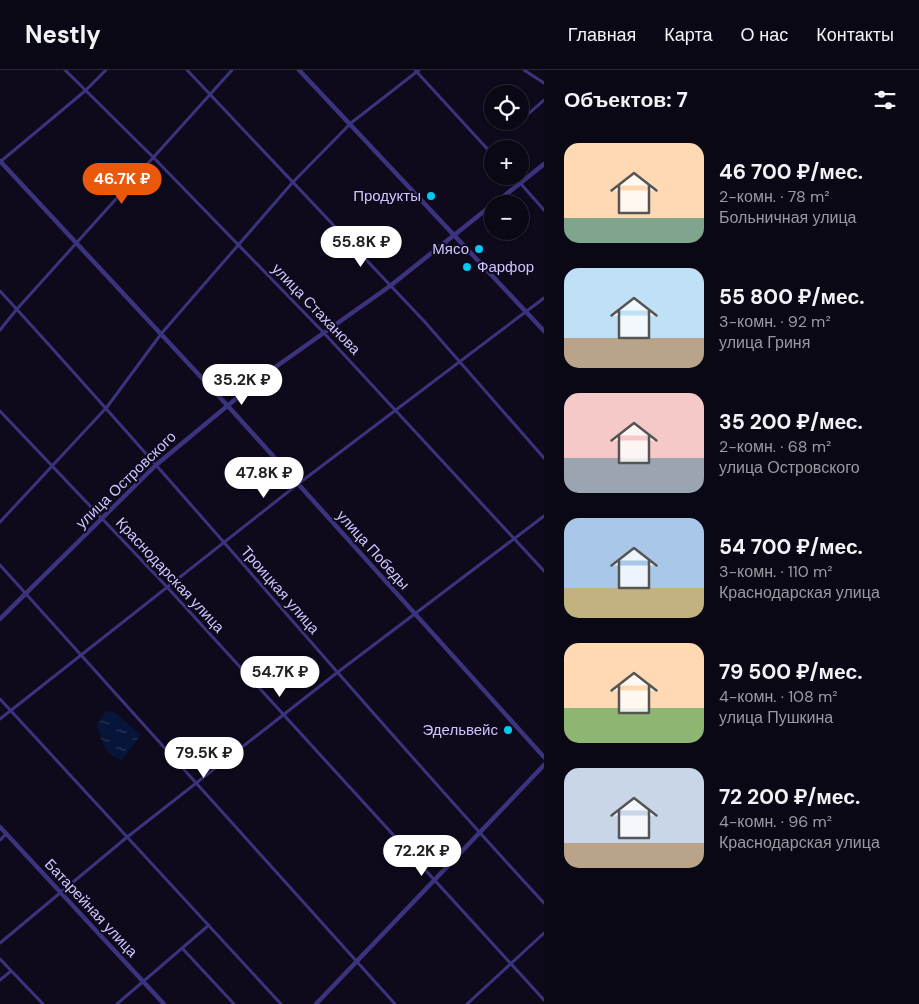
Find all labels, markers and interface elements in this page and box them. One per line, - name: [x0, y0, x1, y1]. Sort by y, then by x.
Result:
- text: Nestly: [25, 19, 101, 50]
- text: Главная: [568, 23, 636, 47]
- text: Карта: [664, 23, 713, 47]
- text: О нас: [741, 23, 788, 47]
- text: Контакты: [816, 23, 894, 47]
- map controls: [484, 85, 529, 240]
- button: locate: [484, 85, 529, 130]
- text: Объектов: 7: [564, 86, 688, 114]
- icon: filters: [871, 86, 899, 114]
- button: +: [484, 140, 529, 185]
- text: 46 700 ₽/мес.: [719, 158, 863, 186]
- pin: 46.7K ₽: [76, 162, 168, 205]
- icon: home: [604, 163, 664, 223]
- text: 46.7K ₽: [94, 168, 150, 189]
- place label: Продукты: [353, 186, 421, 206]
- text: 2-комн. · 78 m²: [719, 186, 829, 207]
- marker: Продукты: [425, 190, 437, 202]
- button: −: [484, 195, 529, 240]
- text: Больничная улица: [719, 207, 856, 228]
- pin: 55.8K ₽: [315, 226, 407, 268]
- text: 55.8K ₽: [332, 231, 390, 252]
- place label: Мясо: [432, 239, 469, 259]
- marker: Мясо: [473, 243, 485, 255]
- place label: Фарфор: [477, 257, 534, 277]
- street label: улица Стаханова: [267, 259, 365, 359]
- marker: Фарфор: [461, 261, 473, 273]
- text: 55 800 ₽/мес.: [719, 283, 864, 311]
- icon: home: [604, 288, 664, 348]
- text: 3-комн. · 92 m²: [719, 311, 831, 332]
- text: улица Гриня: [719, 332, 810, 353]
- pin: 35.2K ₽: [196, 364, 288, 406]
- text: 35.2K ₽: [213, 369, 271, 390]
- text: 35 200 ₽/мес.: [719, 408, 863, 436]
- icon: home: [604, 413, 664, 473]
- street label: улица Островского: [72, 427, 180, 533]
- text: 2-комн. · 68 m²: [719, 436, 831, 457]
- pin: 47.8K ₽: [218, 456, 310, 499]
- text: улица Островского: [719, 457, 860, 478]
- text: 47.8K ₽: [236, 462, 292, 483]
- street label: улица Победы: [332, 506, 414, 594]
- street label: Краснодарская улица: [111, 513, 229, 637]
- text: 54 700 ₽/мес.: [719, 533, 863, 561]
- icon: home: [604, 538, 664, 598]
- street label: Троицкая улица: [236, 542, 324, 639]
- text: 3-комн. · 110 m²: [719, 561, 833, 582]
- text: Краснодарская улица: [719, 582, 880, 603]
- pin: 54.7K ₽: [234, 656, 326, 698]
- text: 79 500 ₽/мес.: [719, 658, 863, 686]
- text: 54.7K ₽: [251, 661, 309, 682]
- icon: home: [604, 663, 664, 723]
- text: 4-комн. · 108 m²: [719, 686, 838, 707]
- text: улица Пушкина: [719, 707, 833, 728]
- place label: Эдельвейс: [423, 720, 499, 740]
- marker: Эдельвейс: [502, 724, 514, 736]
- pin: 79.5K ₽: [158, 736, 250, 779]
- text: 79.5K ₽: [176, 742, 232, 763]
- text: 72 200 ₽/мес.: [719, 783, 860, 811]
- icon: home: [604, 788, 664, 848]
- text: 4-комн. · 96 m²: [719, 811, 832, 832]
- text: Краснодарская улица: [719, 832, 880, 853]
- pin: 72.2K ₽: [376, 834, 468, 877]
- text: 72.2K ₽: [394, 840, 450, 861]
- street label: Батарейная улица: [40, 854, 142, 962]

